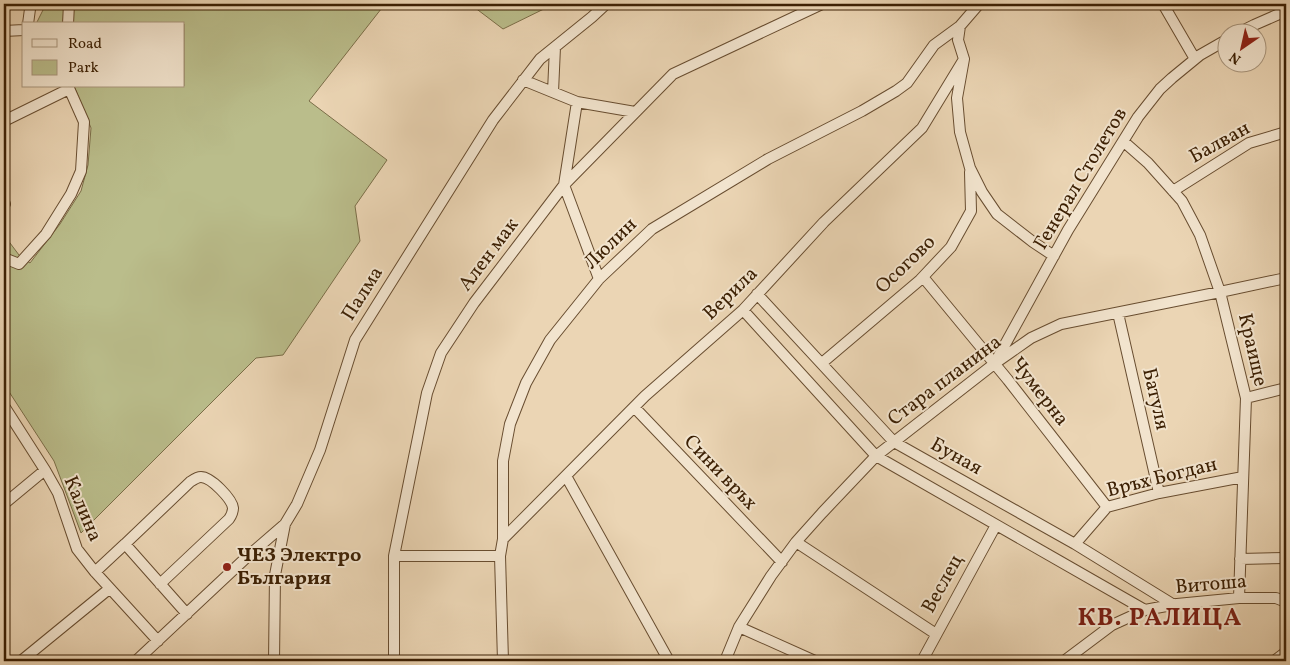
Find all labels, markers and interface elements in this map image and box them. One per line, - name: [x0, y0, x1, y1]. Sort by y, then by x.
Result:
- legend: [22, 22, 185, 88]
- north arrow: [1218, 22, 1268, 72]
- text: Road: [68, 34, 102, 55]
- text: N: [1226, 47, 1245, 68]
- text: Park: [68, 58, 99, 79]
- street label: Генерал Столетов: [1027, 103, 1135, 255]
- street label: Балван: [1185, 115, 1255, 171]
- street label: Ален мак: [452, 212, 526, 297]
- street label: Люлин: [578, 212, 644, 276]
- street label: Осогово: [870, 229, 942, 301]
- street label: Палма: [335, 261, 391, 327]
- street label: Верила: [697, 261, 765, 327]
- street label: Краище: [1230, 311, 1274, 389]
- street label: Стара планина: [882, 329, 1008, 433]
- street label: Чумерна: [1003, 352, 1075, 432]
- street label: Батуля: [1134, 365, 1176, 433]
- street label: Сини връх: [677, 429, 763, 517]
- street label: Буная: [925, 431, 987, 483]
- street label: Връх Богдан: [1104, 451, 1220, 505]
- street label: Калина: [56, 472, 108, 546]
- place label: ЧЕЗ Электро България: [237, 542, 361, 593]
- street label: Веслец: [915, 549, 971, 619]
- marker: ЧЕЗ Электро България: [221, 561, 233, 573]
- street label: Витоша: [1174, 568, 1248, 602]
- district label: КВ. РАЛИЦА: [1078, 601, 1242, 636]

